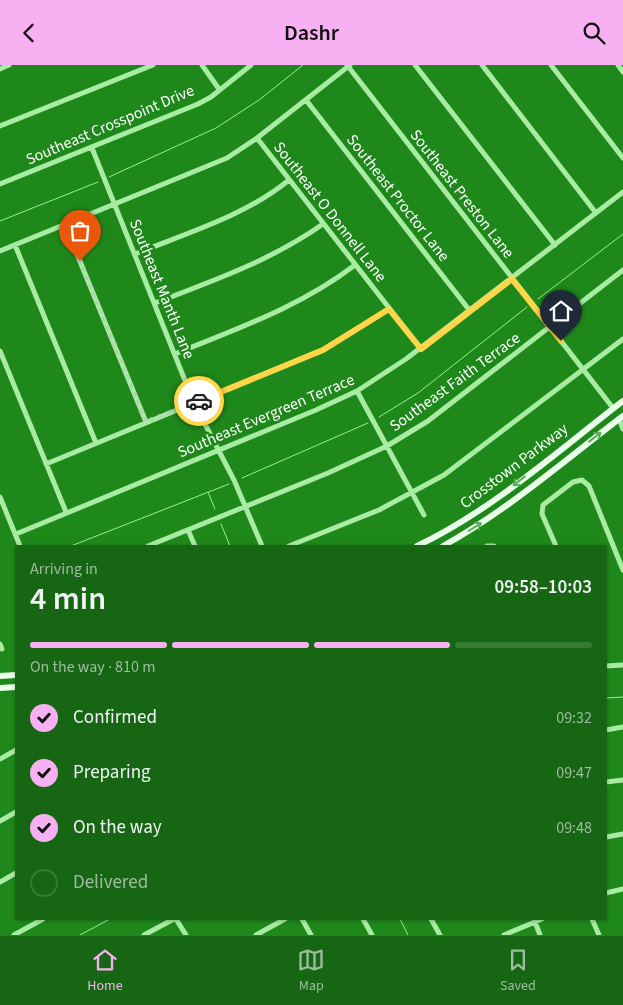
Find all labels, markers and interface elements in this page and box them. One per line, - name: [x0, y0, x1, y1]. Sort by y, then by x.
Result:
- text: Dashr: [284, 17, 339, 49]
- icon: back: [15, 19, 43, 47]
- icon: search: [580, 19, 608, 47]
- street label: Southeast Crosspoint Drive: [22, 80, 198, 170]
- street label: Southeast Preston Lane: [405, 125, 519, 263]
- street label: Southeast Proctor Lane: [341, 130, 455, 266]
- street label: Southeast O Donnell Lane: [268, 137, 392, 287]
- pin: [59, 210, 101, 261]
- street label: Southeast Manth Lane: [124, 216, 200, 362]
- icon: bag: [66, 217, 94, 245]
- pin: [540, 290, 582, 341]
- icon: home: [547, 297, 575, 325]
- street label: Southeast Faith Terrace: [385, 327, 525, 437]
- street label: Southeast Evergreen Terrace: [174, 369, 358, 463]
- courier: [174, 376, 224, 426]
- icon: car: [185, 387, 213, 415]
- street label: Crosstown Parkway: [455, 418, 573, 514]
- one-way arrow: [588, 432, 601, 443]
- one-way arrow: [512, 476, 526, 486]
- one-way arrow: [468, 522, 482, 532]
- text: Arriving in: [30, 558, 98, 580]
- text: 09:58–10:03: [494, 574, 592, 601]
- text: 4 min: [30, 576, 106, 622]
- text: On the way · 810 m: [30, 656, 155, 678]
- icon: check: [30, 704, 58, 732]
- text: Confirmed: [73, 704, 157, 731]
- text: 09:32: [556, 707, 592, 729]
- icon: check: [30, 759, 58, 787]
- text: Preparing: [73, 759, 151, 786]
- text: 09:47: [556, 762, 592, 784]
- icon: check: [30, 814, 58, 842]
- text: On the way: [73, 814, 162, 841]
- text: 09:48: [556, 817, 592, 839]
- text: Delivered: [73, 869, 148, 896]
- tab: Home: [87, 946, 123, 996]
- tab: Map: [297, 946, 325, 996]
- tab: Saved: [500, 946, 536, 996]

